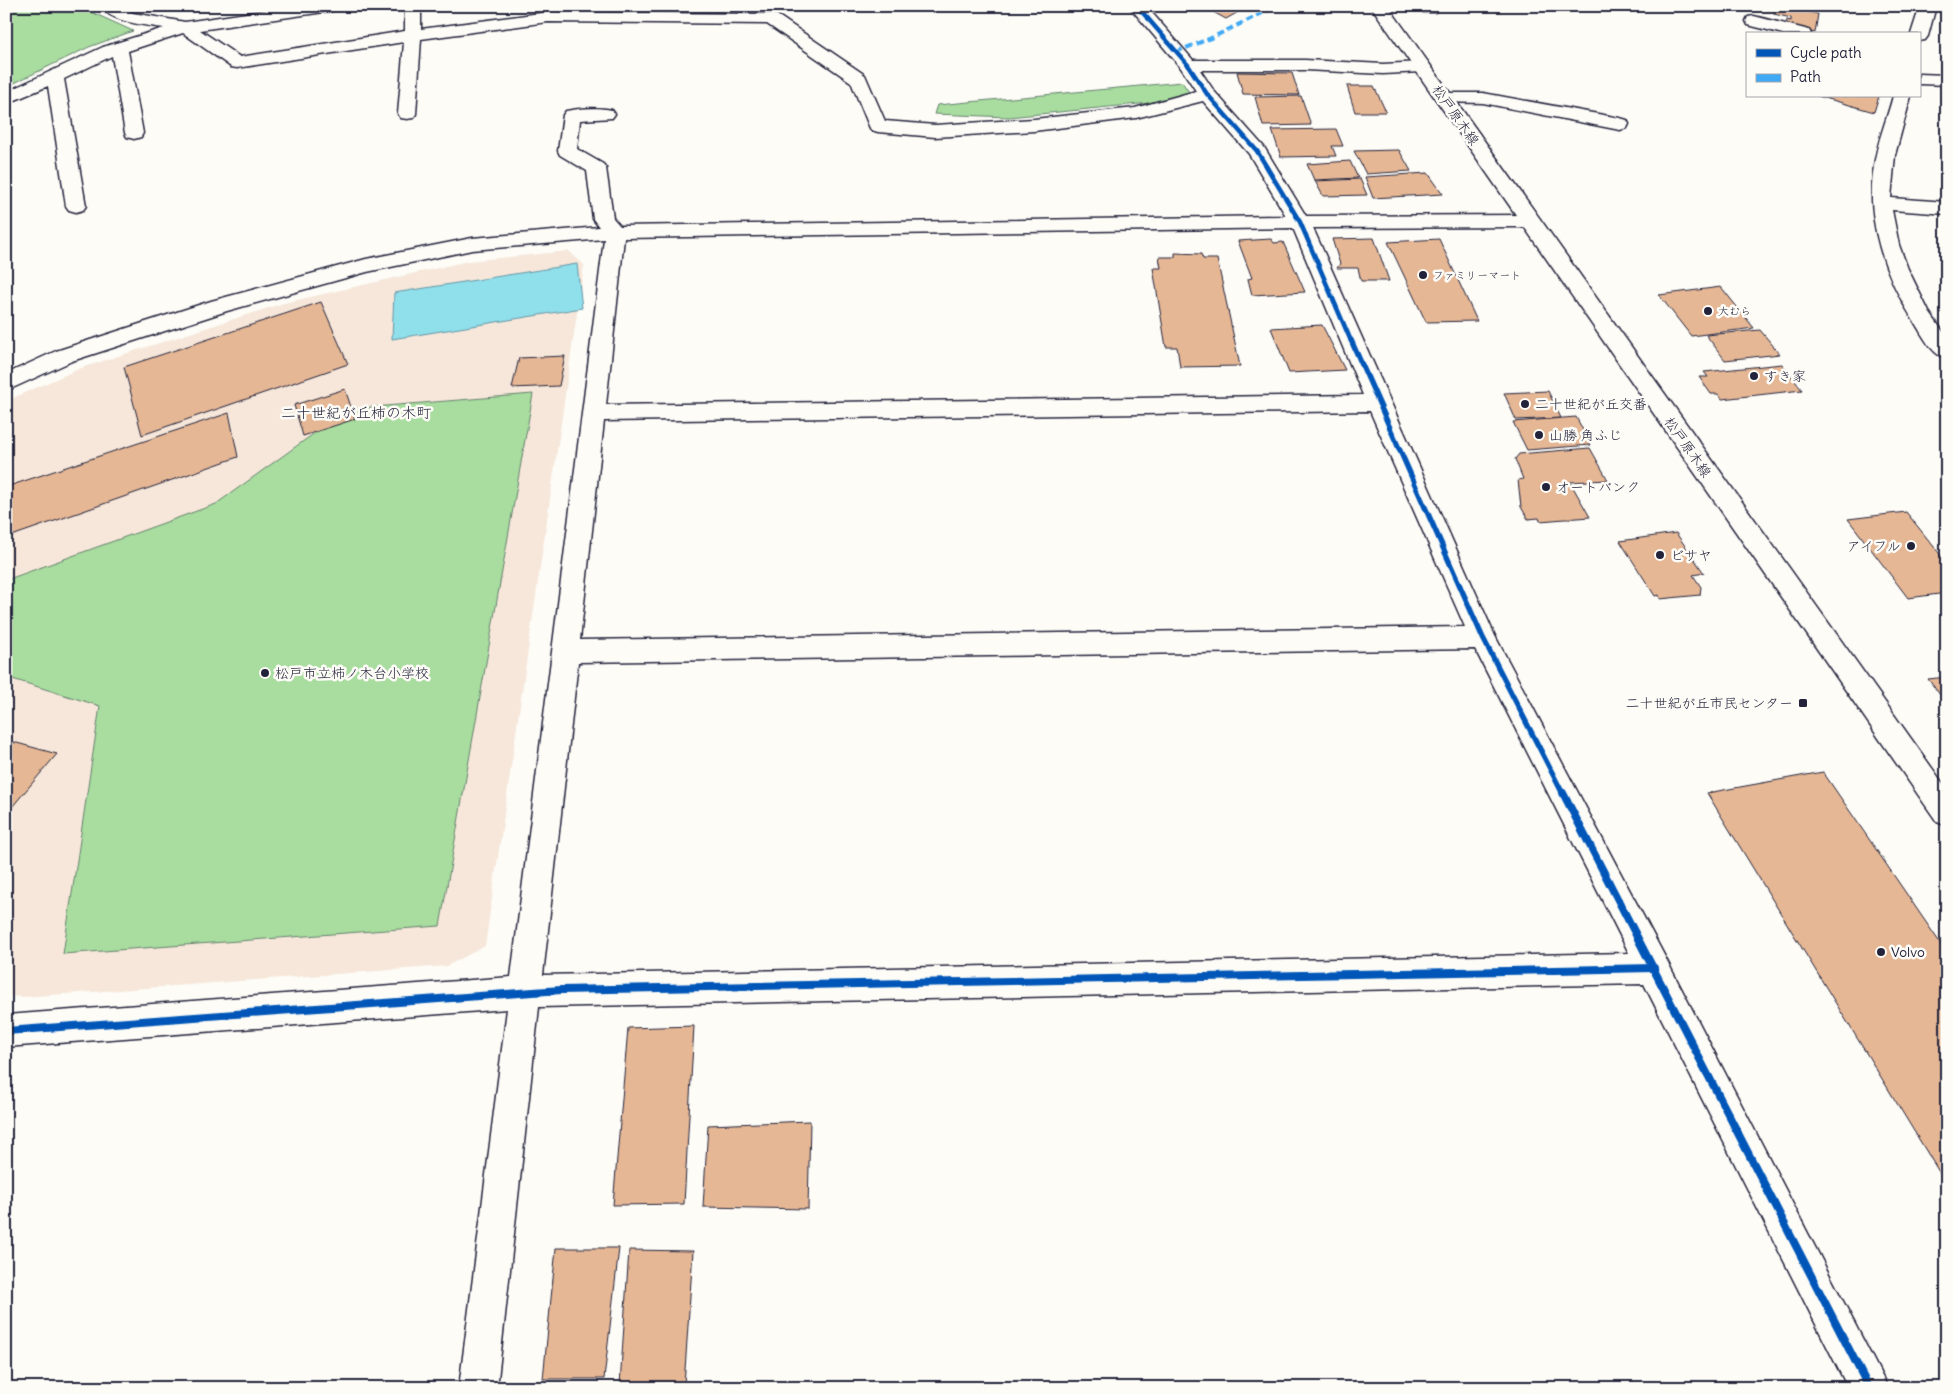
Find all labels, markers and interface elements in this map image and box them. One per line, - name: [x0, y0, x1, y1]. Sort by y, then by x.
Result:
- legend: [1746, 32, 1920, 98]
- text: Cycle path: [1790, 43, 1862, 62]
- text: Path: [1790, 67, 1821, 86]
- street label: 松戸原木線: [1429, 81, 1483, 149]
- place label: ファミリーマート: [1433, 268, 1521, 282]
- marker: ファミリーマート: [1417, 269, 1429, 281]
- place label: 大むら: [1718, 304, 1751, 318]
- marker: 大むら: [1702, 305, 1714, 317]
- place label: すき家: [1764, 367, 1806, 385]
- marker: すき家: [1748, 370, 1760, 382]
- place label: 二十世紀が丘交番: [1535, 395, 1647, 413]
- marker: 二十世紀が丘交番: [1519, 398, 1531, 410]
- district label: 二十世紀が丘柿の木町: [281, 403, 432, 422]
- street label: 松戸原木線: [1661, 413, 1715, 481]
- place label: 山勝 角ふじ: [1549, 426, 1622, 444]
- marker: 山勝 角ふじ: [1533, 429, 1545, 441]
- place label: オートバンク: [1556, 478, 1640, 496]
- marker: オートバンク: [1540, 481, 1552, 493]
- place label: アイフル: [1846, 537, 1901, 555]
- marker: アイフル: [1905, 540, 1917, 552]
- place label: ビサヤ: [1670, 546, 1712, 564]
- marker: ビサヤ: [1654, 549, 1666, 561]
- place label: 松戸市立柿ノ木台小学校: [275, 664, 429, 682]
- marker: 松戸市立柿ノ木台小学校: [259, 667, 271, 679]
- place label: 二十世紀が丘市民センター: [1626, 694, 1793, 712]
- marker: 二十世紀が丘市民センター: [1797, 697, 1809, 709]
- place label: Volvo: [1891, 943, 1925, 961]
- marker: Volvo: [1875, 946, 1887, 958]

